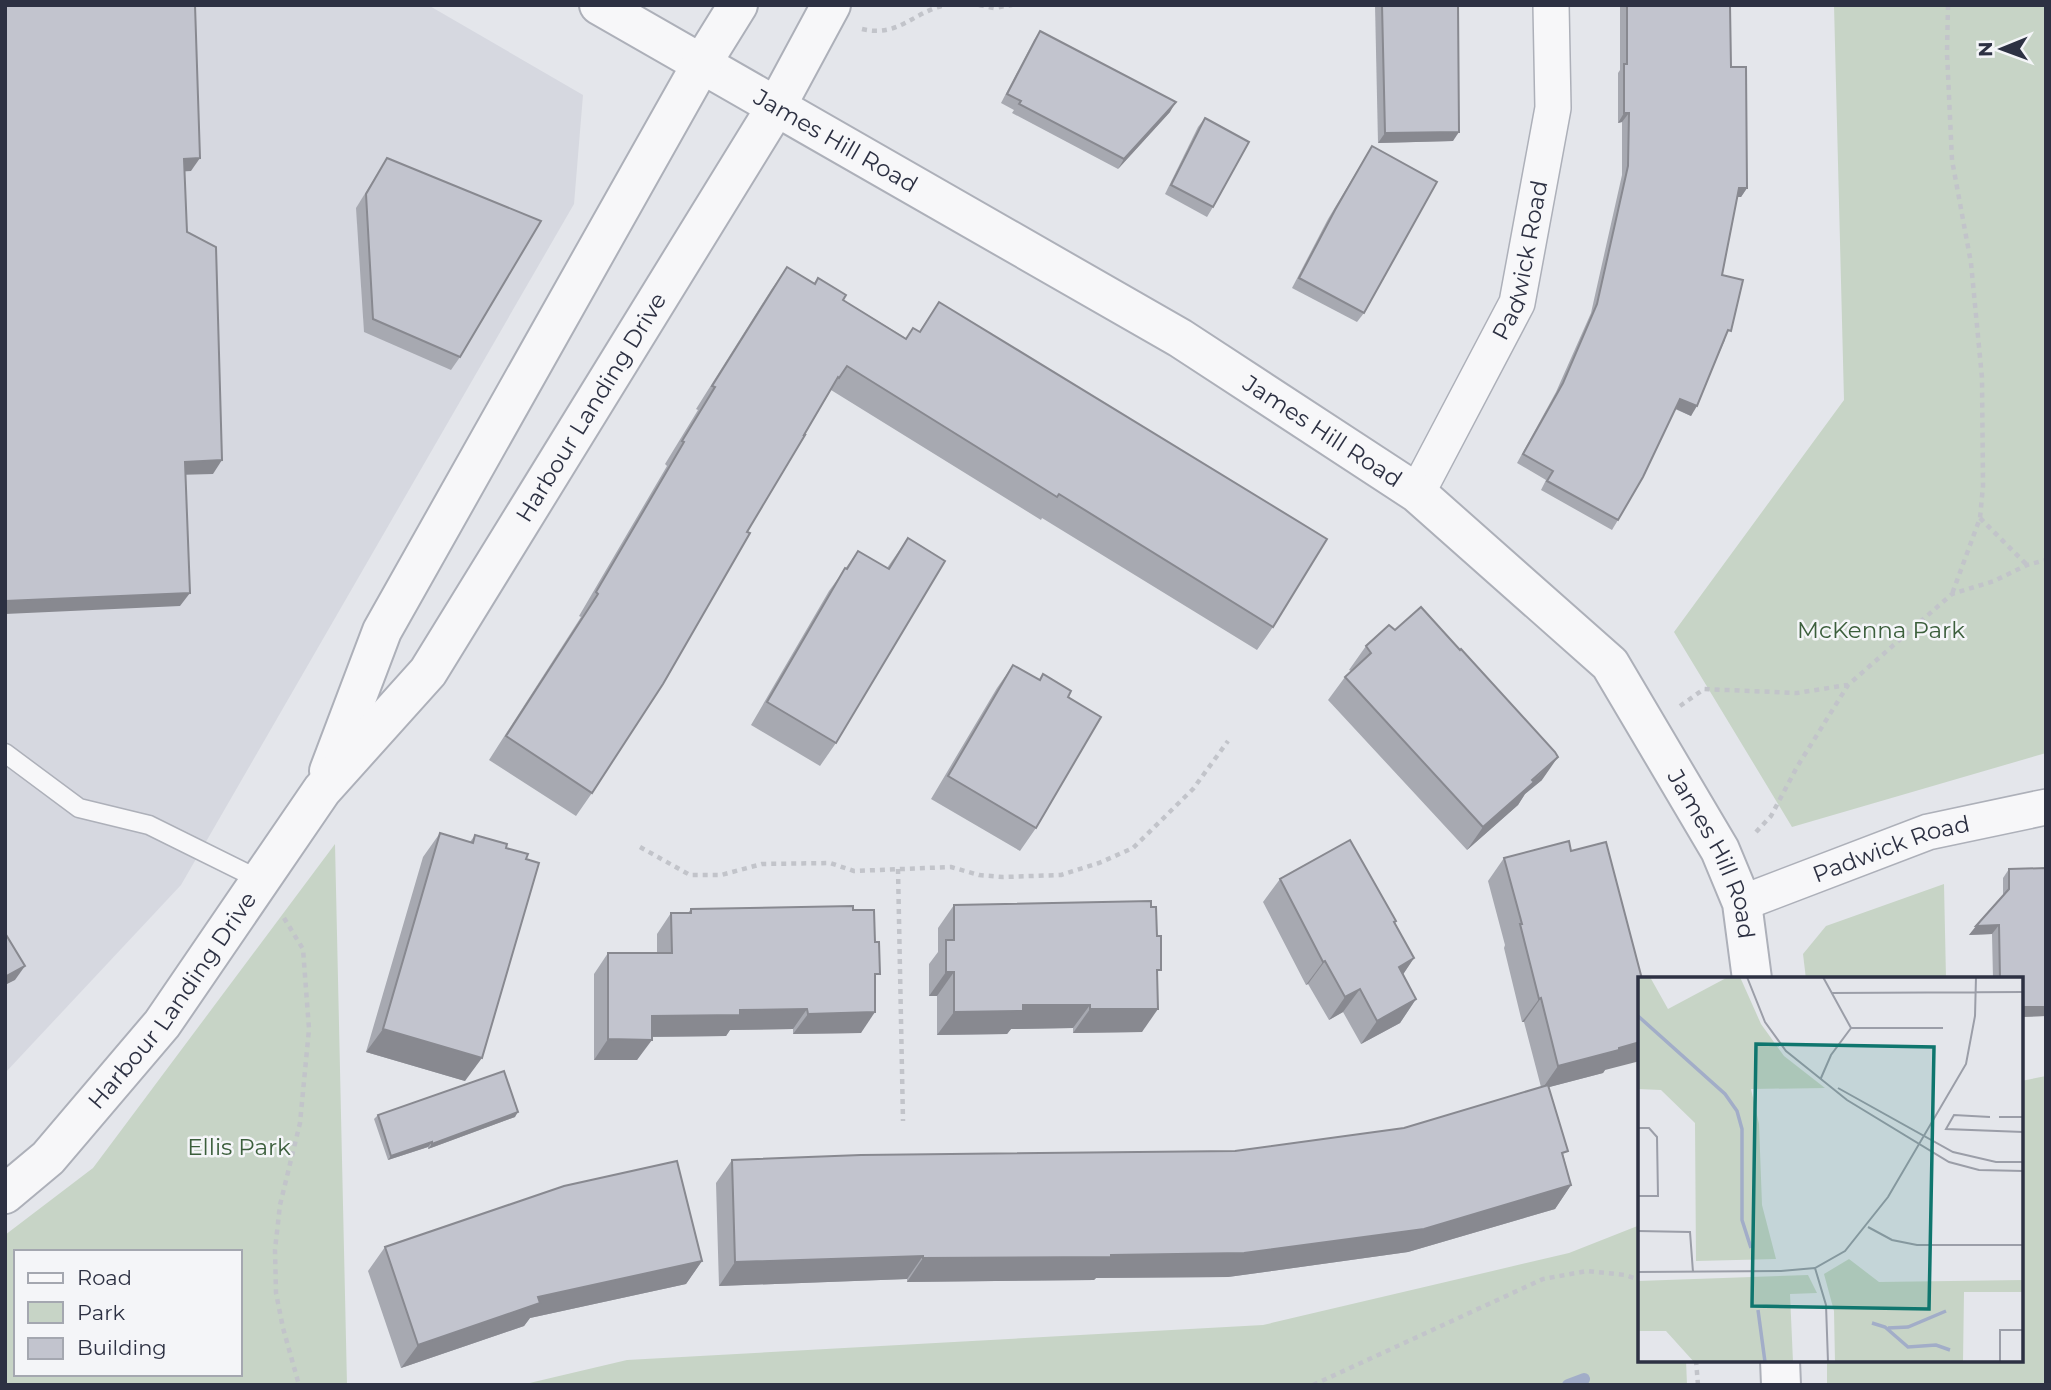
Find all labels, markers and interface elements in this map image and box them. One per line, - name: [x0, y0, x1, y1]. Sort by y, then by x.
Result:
- north arrow: [1967, 14, 2037, 84]
- text: N: [1974, 41, 1997, 57]
- street label: James Hill Road: [748, 82, 923, 199]
- street label: Padwick Road: [1486, 178, 1553, 345]
- street label: Harbour Landing Drive: [510, 287, 672, 527]
- street label: James Hill Road: [1237, 369, 1407, 493]
- park label: McKenna Park: [1797, 616, 1965, 644]
- street label: James Hill Road: [1661, 764, 1761, 940]
- street label: Padwick Road: [1809, 810, 1972, 889]
- street label: Harbour Landing Drive: [82, 886, 262, 1115]
- inset map: [1638, 977, 2023, 1362]
- park label: Ellis Park: [187, 1133, 291, 1161]
- legend: [14, 1250, 242, 1376]
- text: Road: [77, 1265, 132, 1290]
- text: Park: [77, 1300, 125, 1325]
- text: Building: [77, 1335, 167, 1360]

